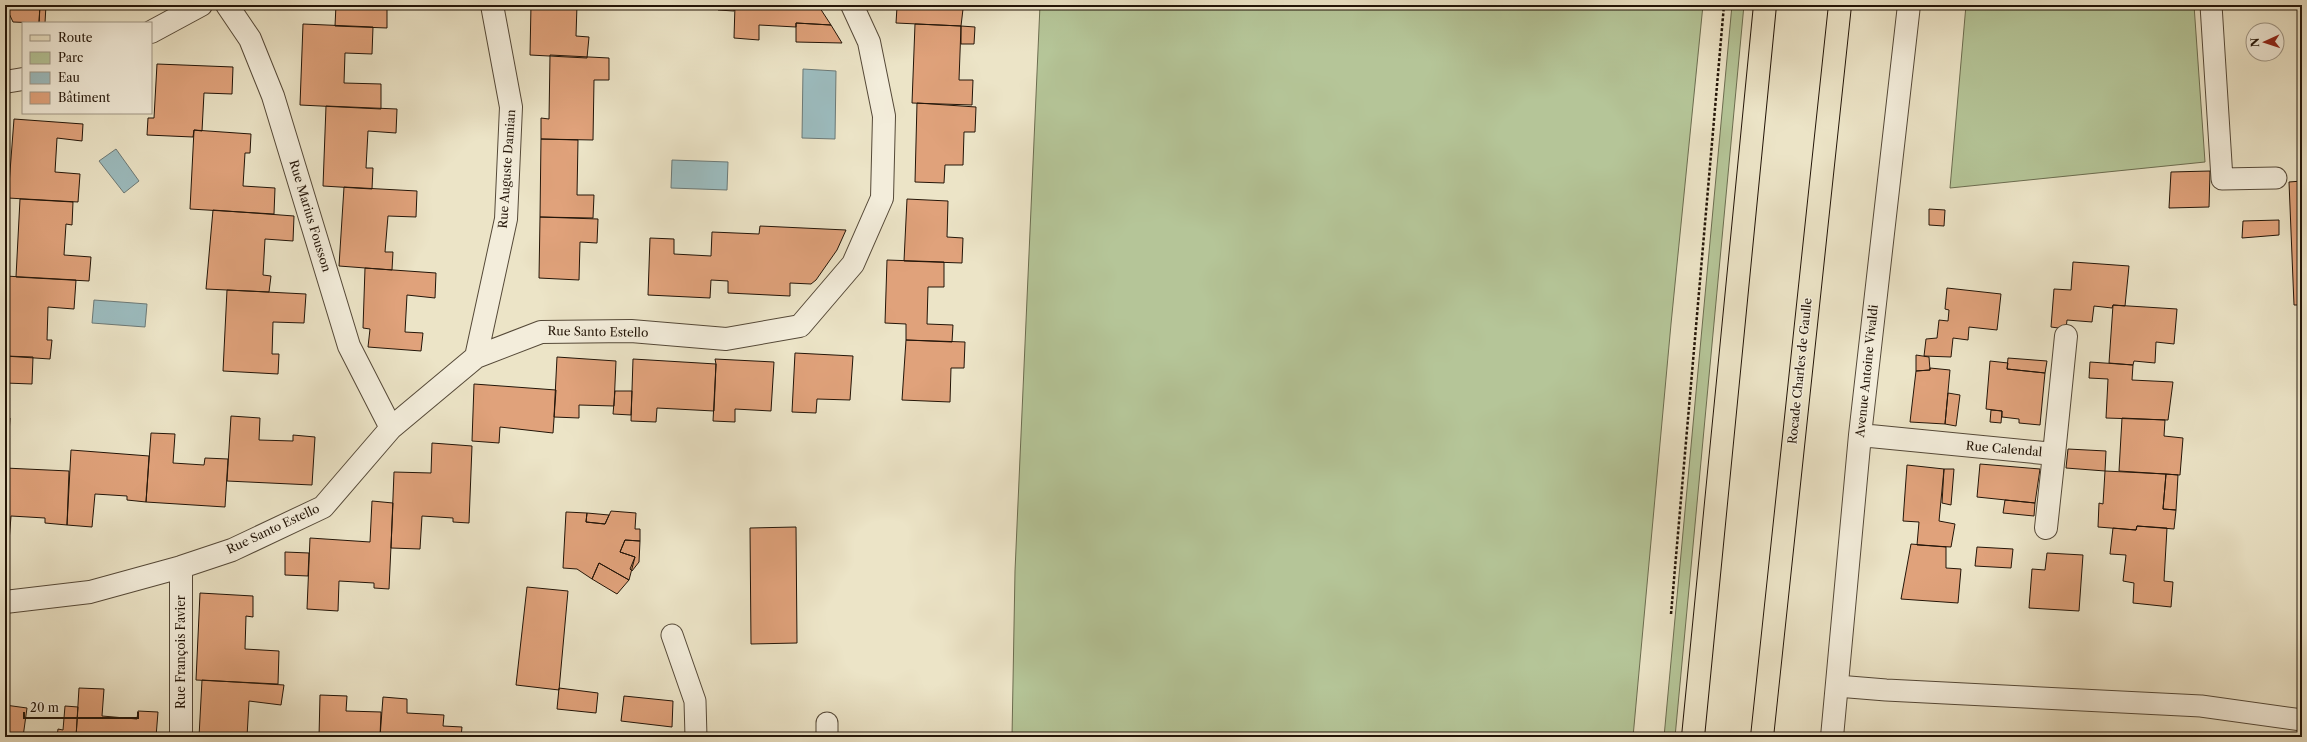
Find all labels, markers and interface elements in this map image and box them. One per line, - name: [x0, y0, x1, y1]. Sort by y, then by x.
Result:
- legend: [22, 22, 152, 114]
- north arrow: [2245, 22, 2285, 62]
- text: Route: [58, 30, 93, 45]
- text: N: [2248, 37, 2262, 48]
- text: Parc: [58, 50, 83, 65]
- text: Eau: [58, 70, 81, 85]
- text: Bâtiment: [58, 90, 111, 105]
- street label: Rue Auguste Damian: [495, 108, 518, 229]
- street label: Rue Marius Fousson: [286, 158, 335, 274]
- street label: Rocade Charles de Gaulle: [1784, 297, 1815, 445]
- street label: Avenue Antoine Vivaldi: [1852, 304, 1881, 439]
- street label: Rue Santo Estello: [548, 323, 648, 340]
- street label: Rue Calendal: [1965, 438, 2043, 459]
- street label: Rue Santo Estello: [224, 500, 322, 557]
- street label: Rue François Favier: [173, 595, 188, 709]
- scale bar: [24, 694, 138, 720]
- text: 20 m: [30, 700, 59, 715]

